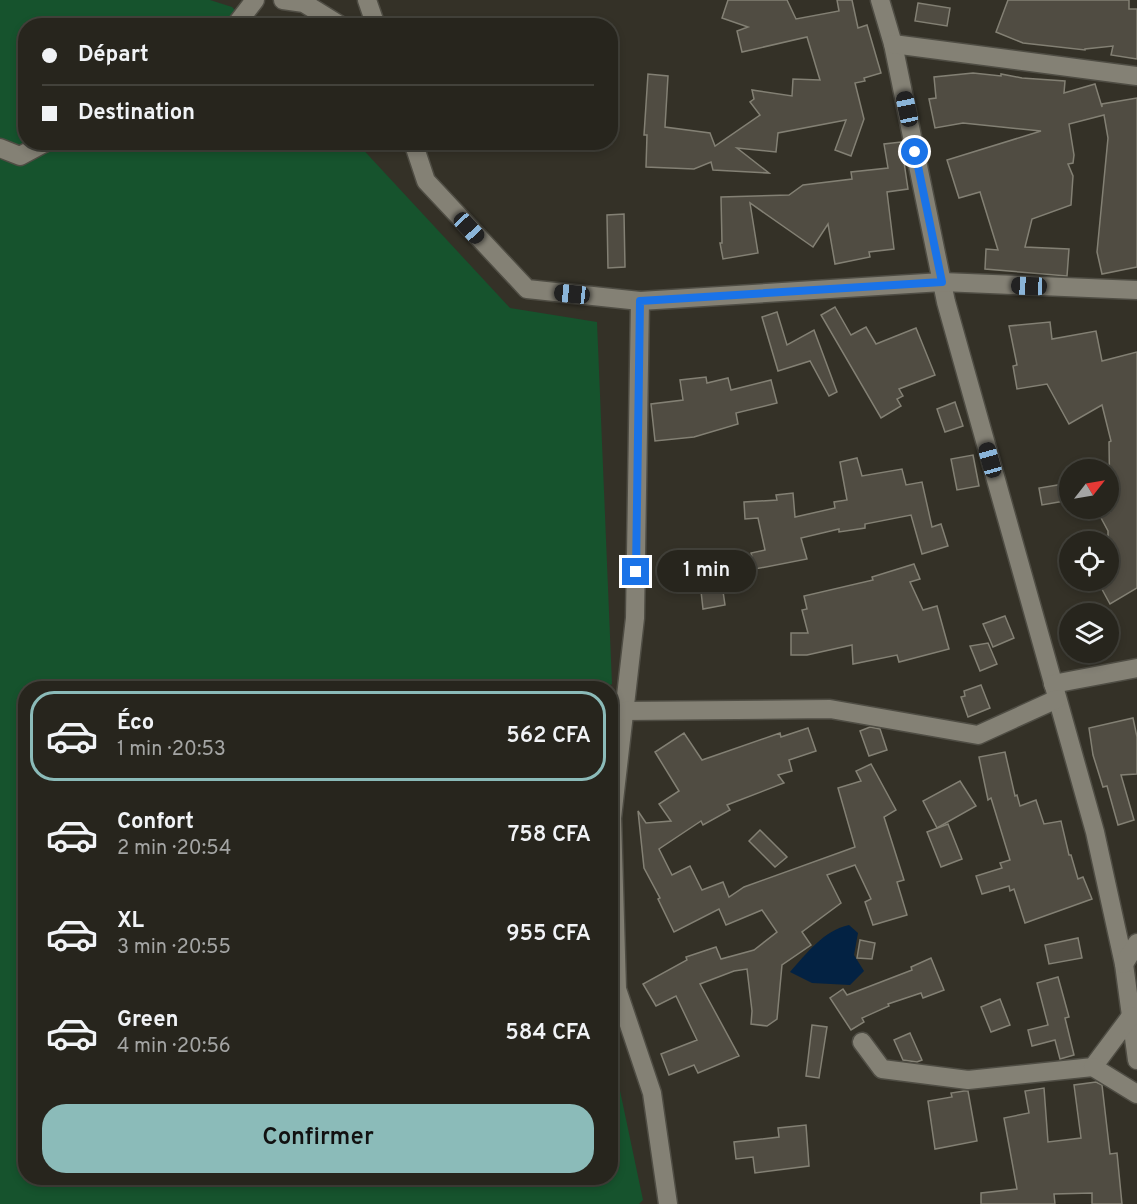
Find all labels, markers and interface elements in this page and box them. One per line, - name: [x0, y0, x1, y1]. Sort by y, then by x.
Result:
- text: Départ: [78, 42, 149, 69]
- car: [894, 90, 920, 128]
- text: Destination: [78, 100, 195, 127]
- route start: [901, 138, 928, 165]
- car: [450, 209, 488, 247]
- car: [1011, 276, 1047, 296]
- car: [553, 283, 591, 305]
- car: [976, 440, 1004, 480]
- north arrow: [1059, 459, 1119, 519]
- map controls: [1059, 459, 1119, 663]
- button: locate: [1059, 531, 1119, 591]
- callout: 1 min: [657, 551, 756, 593]
- route end: [622, 558, 649, 585]
- text: 1 min: [683, 558, 730, 584]
- button: layers: [1059, 603, 1119, 663]
- icon: car: [45, 709, 99, 763]
- text: Éco: [117, 710, 154, 737]
- text: 562 CFA: [506, 723, 591, 750]
- text: 1 min · 20:53: [117, 737, 226, 763]
- icon: car: [45, 808, 99, 862]
- text: Confort: [117, 809, 194, 836]
- text: 758 CFA: [508, 822, 591, 849]
- text: 2 min · 20:54: [117, 836, 231, 862]
- icon: car: [45, 907, 99, 961]
- text: XL: [117, 908, 144, 935]
- text: 955 CFA: [506, 921, 591, 948]
- text: 3 min · 20:55: [117, 935, 231, 961]
- icon: car: [45, 1006, 99, 1060]
- text: Green: [117, 1007, 179, 1034]
- text: 584 CFA: [505, 1020, 591, 1047]
- text: 4 min · 20:56: [117, 1034, 231, 1060]
- button: Confirmer: [42, 1104, 594, 1173]

